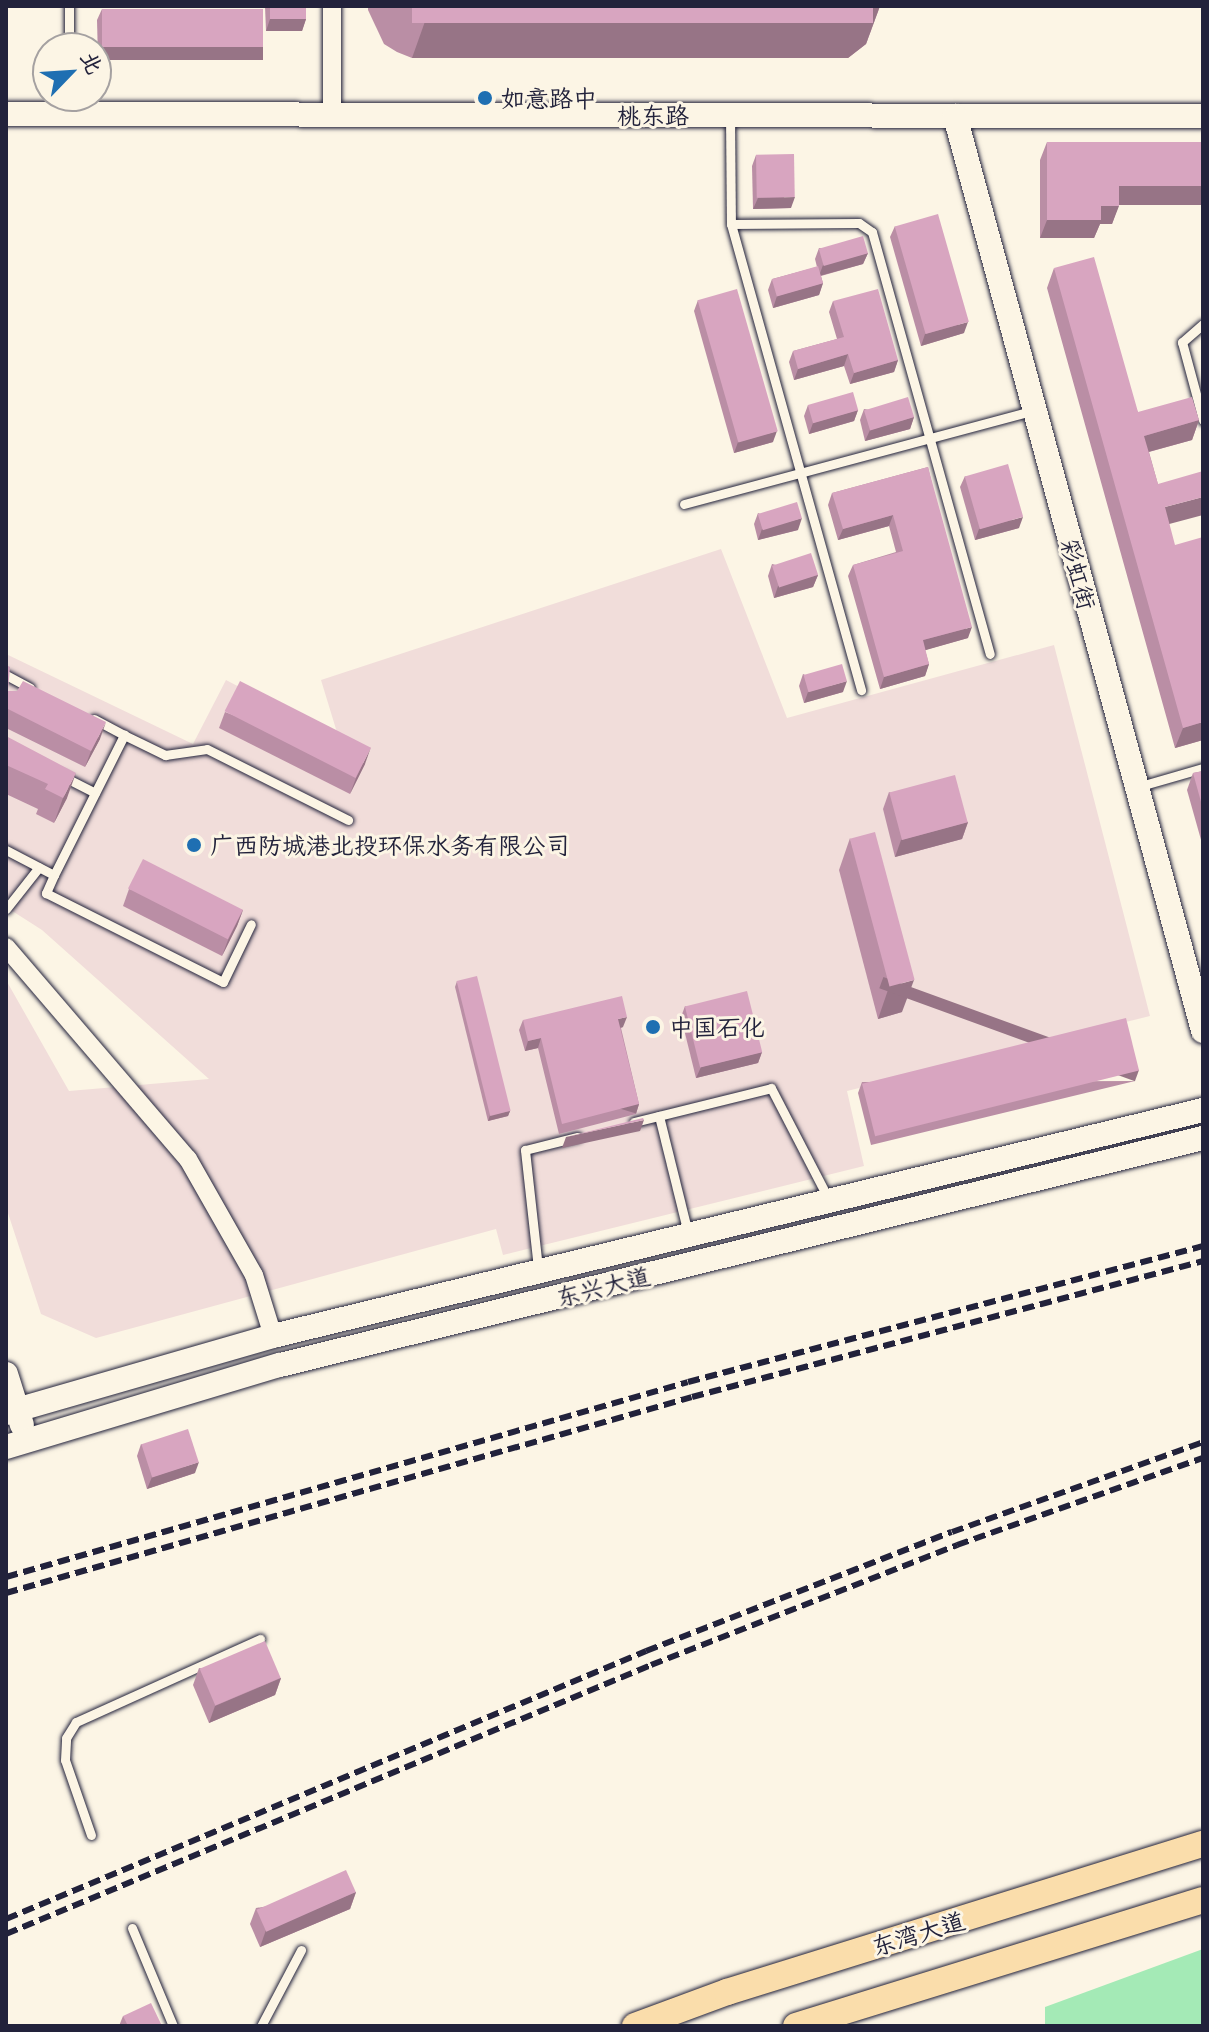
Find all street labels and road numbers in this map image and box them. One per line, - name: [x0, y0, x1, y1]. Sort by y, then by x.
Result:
- street label: 桃东路: [617, 101, 689, 129]
- street label: 彩虹街: [1056, 535, 1102, 613]
- street label: 东兴大道: [553, 1260, 653, 1312]
- street label: 东湾大道: [868, 1905, 968, 1961]

